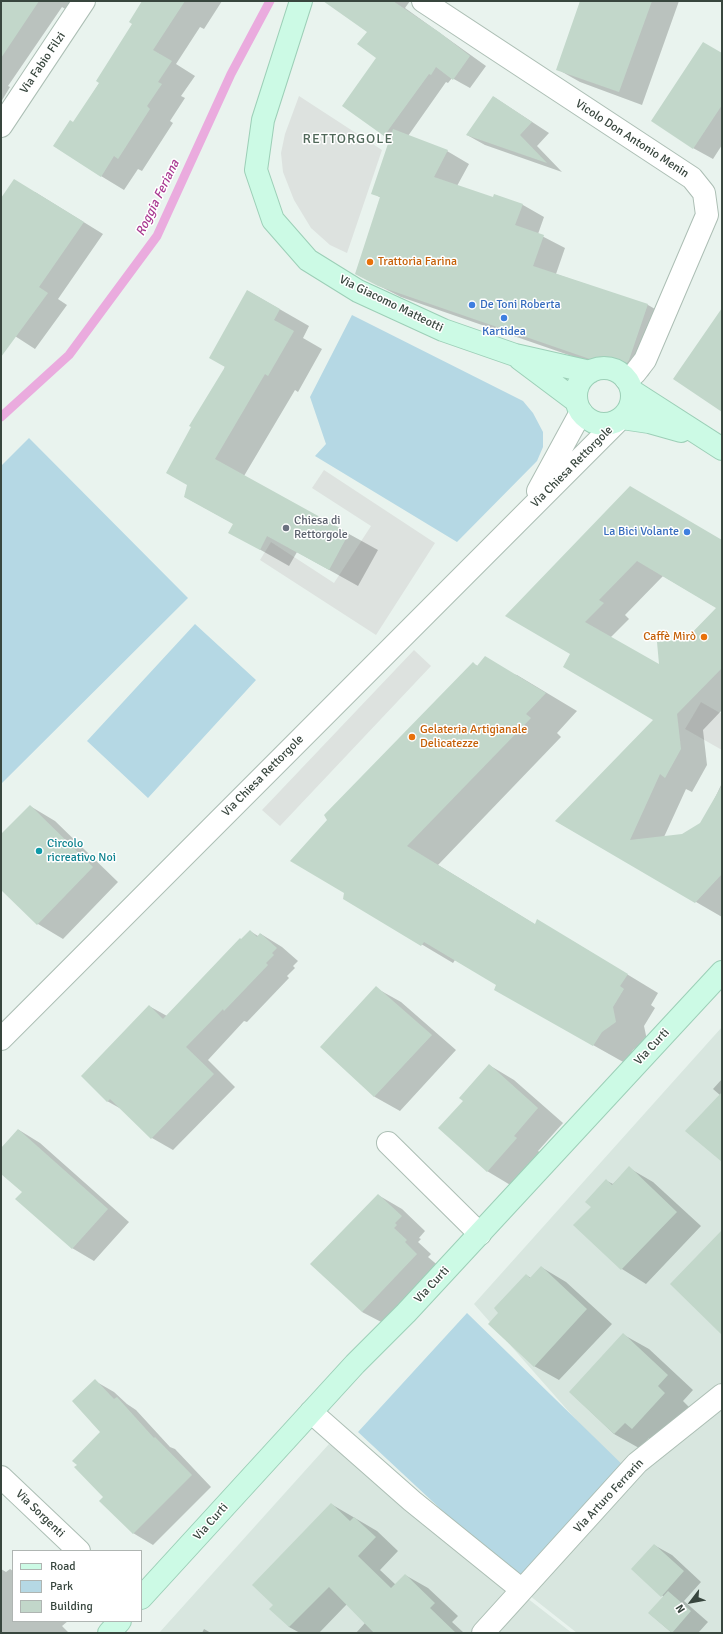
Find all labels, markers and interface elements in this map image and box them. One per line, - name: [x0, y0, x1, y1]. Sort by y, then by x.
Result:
- street label: Via Fabio Filzi: [17, 29, 69, 97]
- street label: Vicolo Don Antonio Menin: [573, 97, 691, 181]
- district label: RETTORGOLE: [303, 131, 393, 147]
- water label: Roggia Feriana: [133, 157, 183, 239]
- place label: Trattoria Farina: [378, 255, 457, 269]
- marker: Trattoria Farina: [365, 257, 375, 267]
- street label: Via Giacomo Matteotti: [337, 273, 445, 335]
- place label: De Toni Roberta: [480, 298, 561, 312]
- marker: De Toni Roberta: [467, 300, 477, 310]
- marker: Kartidea: [499, 313, 509, 323]
- place label: Kartidea: [482, 325, 526, 339]
- street label: Via Chiesa Rettorgole: [528, 423, 616, 511]
- place label: Chiesa di Rettorgole: [294, 514, 348, 542]
- marker: Chiesa di Rettorgole: [281, 523, 291, 533]
- place label: La Bici Volante: [603, 525, 679, 539]
- marker: La Bici Volante: [682, 527, 692, 537]
- place label: Caffè Mirò: [643, 630, 696, 644]
- marker: Caffè Mirò: [699, 632, 709, 642]
- place label: Gelateria Artigianale Delicatezze: [420, 723, 527, 751]
- street label: Via Chiesa Rettorgole: [219, 732, 307, 820]
- marker: Gelateria Artigianale Delicatezze: [407, 732, 417, 742]
- place label: Circolo ricreativo Noi: [47, 837, 116, 865]
- marker: Circolo ricreativo Noi: [34, 846, 44, 856]
- street label: Via Curti: [631, 1026, 673, 1068]
- street label: Via Curti: [411, 1264, 453, 1306]
- street label: Via Arturo Ferrarin: [571, 1456, 647, 1536]
- street label: Via Sorgenti: [13, 1487, 67, 1541]
- street label: Via Curti: [191, 1501, 231, 1543]
- legend: [12, 1550, 142, 1622]
- text: Road: [50, 1559, 76, 1574]
- text: Park: [50, 1579, 73, 1594]
- north arrow: [671, 1582, 711, 1622]
- text: Building: [50, 1599, 93, 1614]
- text: N: [673, 1602, 688, 1615]

